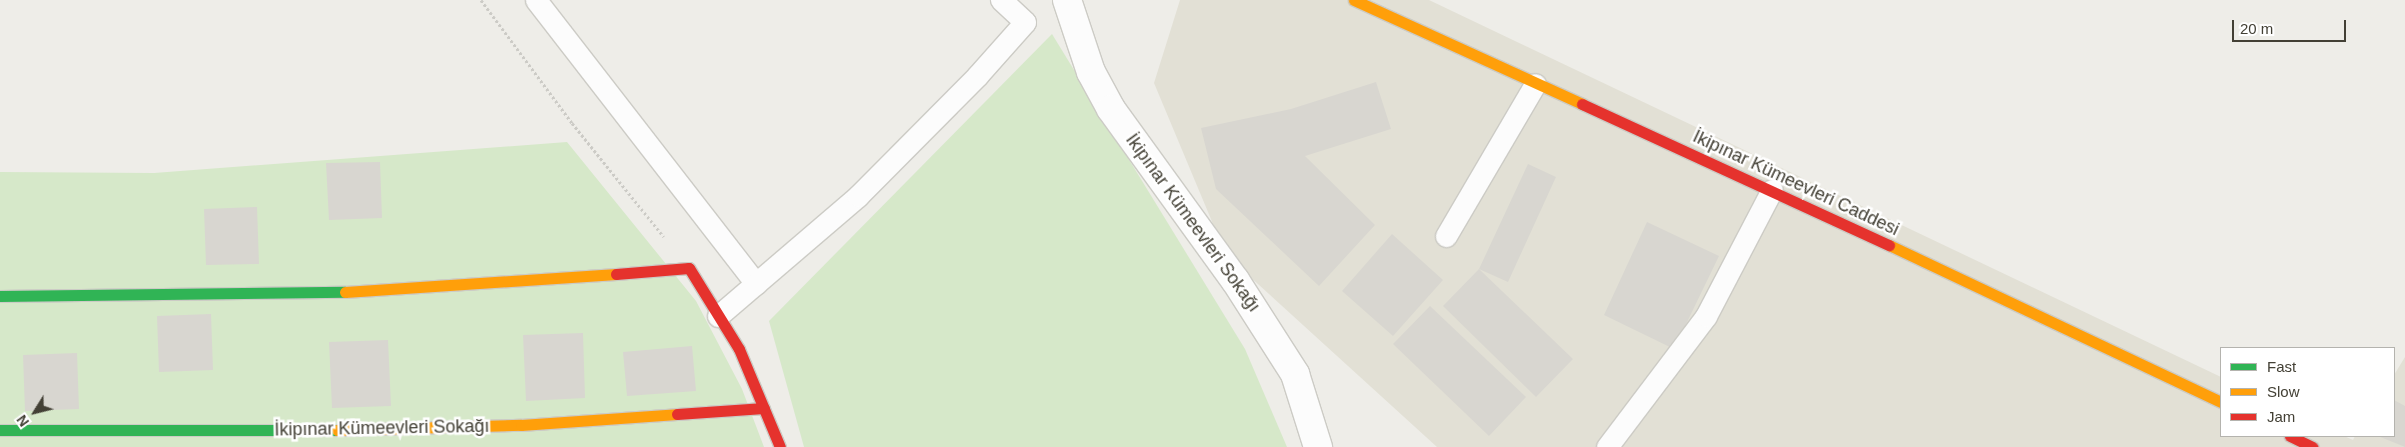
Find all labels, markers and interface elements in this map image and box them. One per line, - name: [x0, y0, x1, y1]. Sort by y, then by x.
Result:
- scale bar: [2235, 10, 2349, 42]
- text: 20 m: [2240, 20, 2273, 37]
- street label: İkipınar Kümeevleri Caddesi: [1689, 126, 1903, 240]
- street label: İkipınar Kümeevleri Sokağı: [1121, 130, 1265, 316]
- legend: [2220, 347, 2395, 437]
- text: Fast: [2267, 358, 2296, 375]
- text: Slow: [2267, 383, 2300, 400]
- north arrow: [10, 387, 60, 437]
- text: Jam: [2267, 408, 2295, 425]
- text: N: [13, 412, 32, 430]
- street label: İkipınar Kümeevleri Sokağı: [274, 415, 490, 441]

